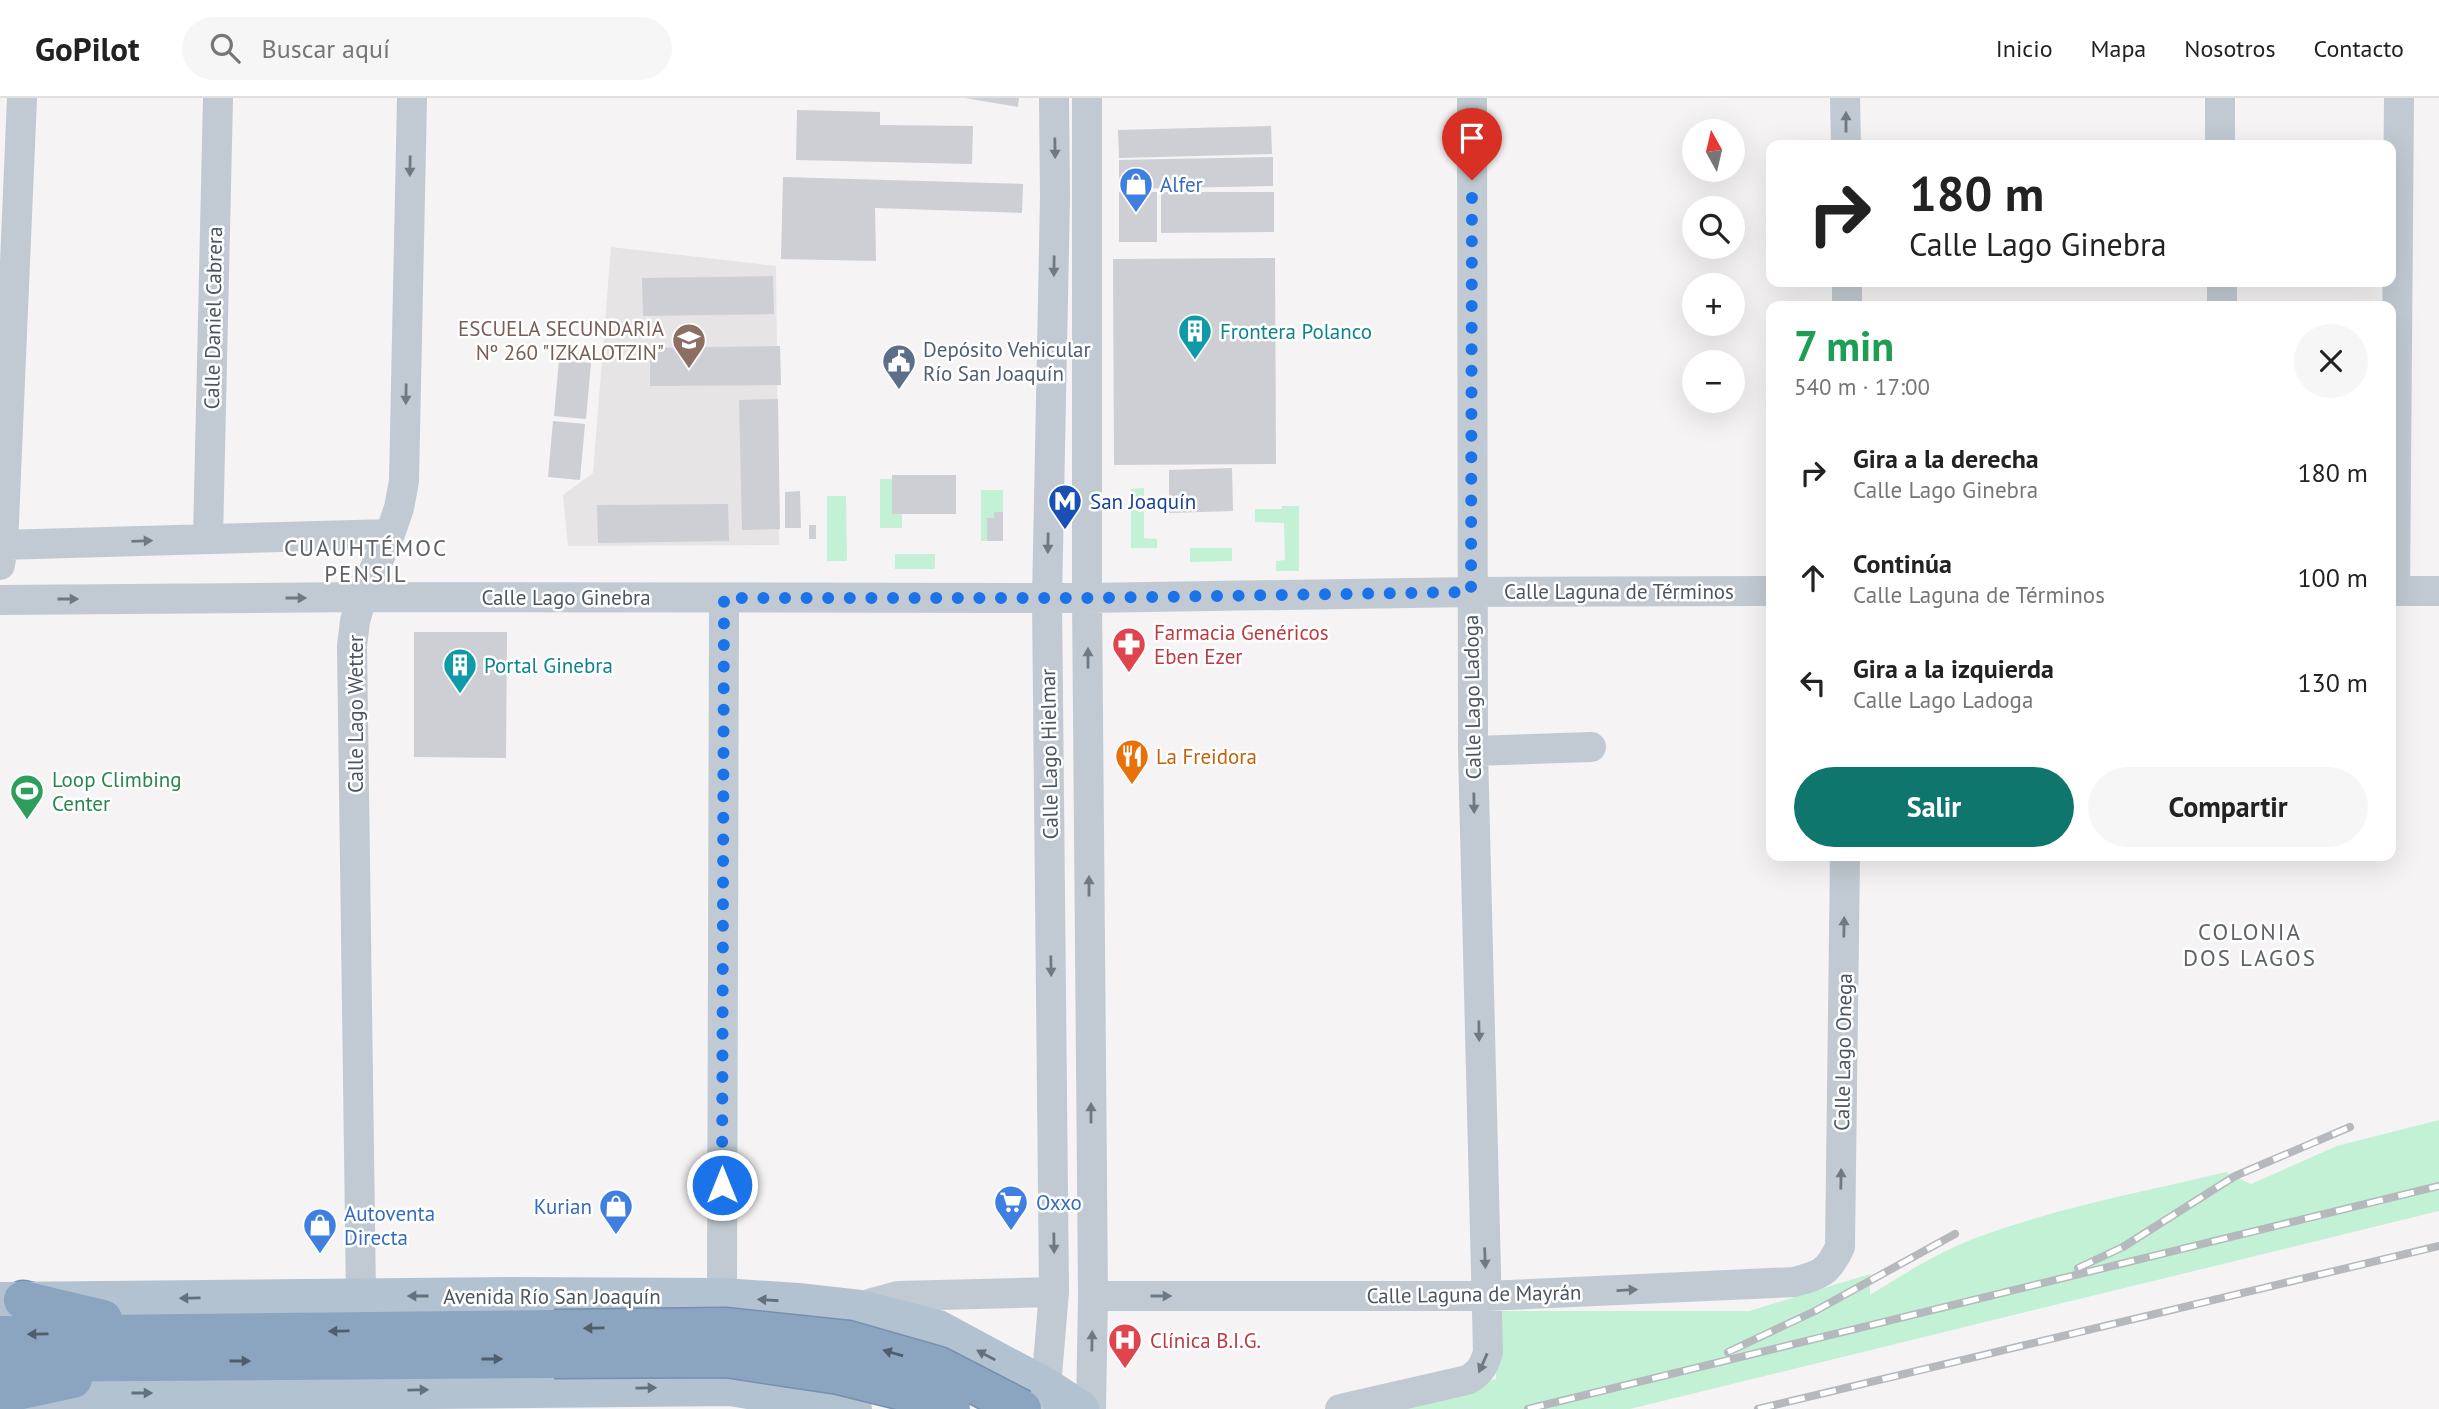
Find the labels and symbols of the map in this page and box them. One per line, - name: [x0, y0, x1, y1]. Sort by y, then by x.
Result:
- pin: [1442, 108, 1502, 180]
- one-way arrow: [1840, 110, 1852, 132]
- north arrow: [1682, 119, 1745, 182]
- one-way arrow: [1049, 137, 1061, 159]
- one-way arrow: [404, 155, 416, 177]
- shop icon: Alfer: [1117, 165, 1155, 214]
- place label: Alfer: [1160, 171, 1203, 198]
- street label: Calle Daniel Cabrera: [198, 226, 228, 410]
- one-way arrow: [1048, 256, 1060, 278]
- building icon: Frontera Polanco: [1176, 312, 1214, 361]
- place label: ESCUELA SECUNDARIA Nº 260 "IZKALOTZIN": [458, 315, 665, 366]
- place label: Frontera Polanco: [1220, 318, 1372, 345]
- school or university icon: ESCUELA SECUNDARIA Nº 260 "IZKALOTZIN": [670, 321, 708, 370]
- place label: Depósito Vehicular Río San Joaquín: [923, 336, 1091, 387]
- public building icon: Depósito Vehicular Río San Joaquín: [880, 342, 918, 391]
- one-way arrow: [400, 383, 412, 405]
- metro station icon: San Joaquín: [1046, 482, 1084, 531]
- place label: San Joaquín: [1090, 488, 1196, 515]
- one-way arrow: [1043, 532, 1054, 554]
- district label: CUAUHTÉMOC PENSIL: [284, 533, 448, 588]
- one-way arrow: [131, 535, 153, 546]
- street label: Calle Laguna de Términos: [1504, 578, 1734, 605]
- street label: Calle Lago Ginebra: [481, 584, 651, 611]
- one-way arrow: [285, 592, 307, 604]
- one-way arrow: [57, 593, 79, 605]
- street label: Calle Lago Ladoga: [1457, 614, 1487, 780]
- place label: Farmacia Genéricos Eben Ezer: [1154, 619, 1329, 670]
- pharmacy icon: Farmacia Genéricos Eben Ezer: [1110, 625, 1148, 674]
- street label: Calle Lago Wetter: [342, 635, 369, 793]
- building icon: Portal Ginebra: [441, 646, 479, 695]
- one-way arrow: [1082, 647, 1093, 669]
- place label: Portal Ginebra: [484, 652, 613, 679]
- street label: Calle Lago Hielmar: [1034, 668, 1064, 840]
- restaurant icon: La Freidora: [1113, 737, 1151, 786]
- place label: La Freidora: [1156, 743, 1257, 770]
- place label: Loop Climbing Center: [52, 766, 182, 817]
- sports icon: Loop Climbing Center: [8, 772, 46, 821]
- one-way arrow: [1468, 792, 1480, 814]
- one-way arrow: [1084, 875, 1095, 897]
- one-way arrow: [1838, 916, 1850, 938]
- district label: COLONIA DOS LAGOS: [2183, 917, 2317, 972]
- one-way arrow: [1045, 955, 1057, 977]
- street label: Calle Lago Onega: [1828, 973, 1858, 1131]
- one-way arrow: [1473, 1020, 1484, 1042]
- one-way arrow: [1086, 1102, 1097, 1124]
- position arrow: [685, 1148, 759, 1222]
- one-way arrow: [1835, 1168, 1847, 1190]
- supermarket icon: Oxxo: [992, 1183, 1030, 1232]
- shop icon: Kurian: [597, 1187, 635, 1236]
- place label: Oxxo: [1036, 1189, 1082, 1216]
- place label: Kurian: [534, 1193, 592, 1220]
- place label: Autoventa Directa: [344, 1200, 435, 1251]
- shop icon: Autoventa Directa: [301, 1206, 339, 1255]
- one-way arrow: [1048, 1232, 1060, 1254]
- one-way arrow: [1479, 1247, 1490, 1269]
- street label: Calle Laguna de Mayrán: [1366, 1279, 1582, 1309]
- street label: Avenida Río San Joaquín: [443, 1283, 661, 1310]
- one-way arrow: [1617, 1284, 1639, 1295]
- one-way arrow: [407, 1290, 429, 1302]
- one-way arrow: [1150, 1290, 1172, 1302]
- one-way arrow: [179, 1293, 201, 1304]
- one-way arrow: [756, 1294, 778, 1305]
- hospital icon: Clínica B.I.G.: [1106, 1321, 1144, 1370]
- one-way arrow: [583, 1322, 605, 1334]
- one-way arrow: [328, 1325, 350, 1337]
- place label: Clínica B.I.G.: [1150, 1327, 1261, 1354]
- one-way arrow: [27, 1329, 49, 1340]
- one-way arrow: [1086, 1330, 1098, 1352]
- one-way arrow: [882, 1347, 903, 1357]
- one-way arrow: [976, 1349, 995, 1361]
- one-way arrow: [481, 1353, 503, 1365]
- one-way arrow: [1477, 1353, 1489, 1373]
- one-way arrow: [229, 1355, 251, 1367]
- one-way arrow: [635, 1382, 657, 1394]
- one-way arrow: [407, 1385, 429, 1396]
- one-way arrow: [131, 1387, 153, 1399]

